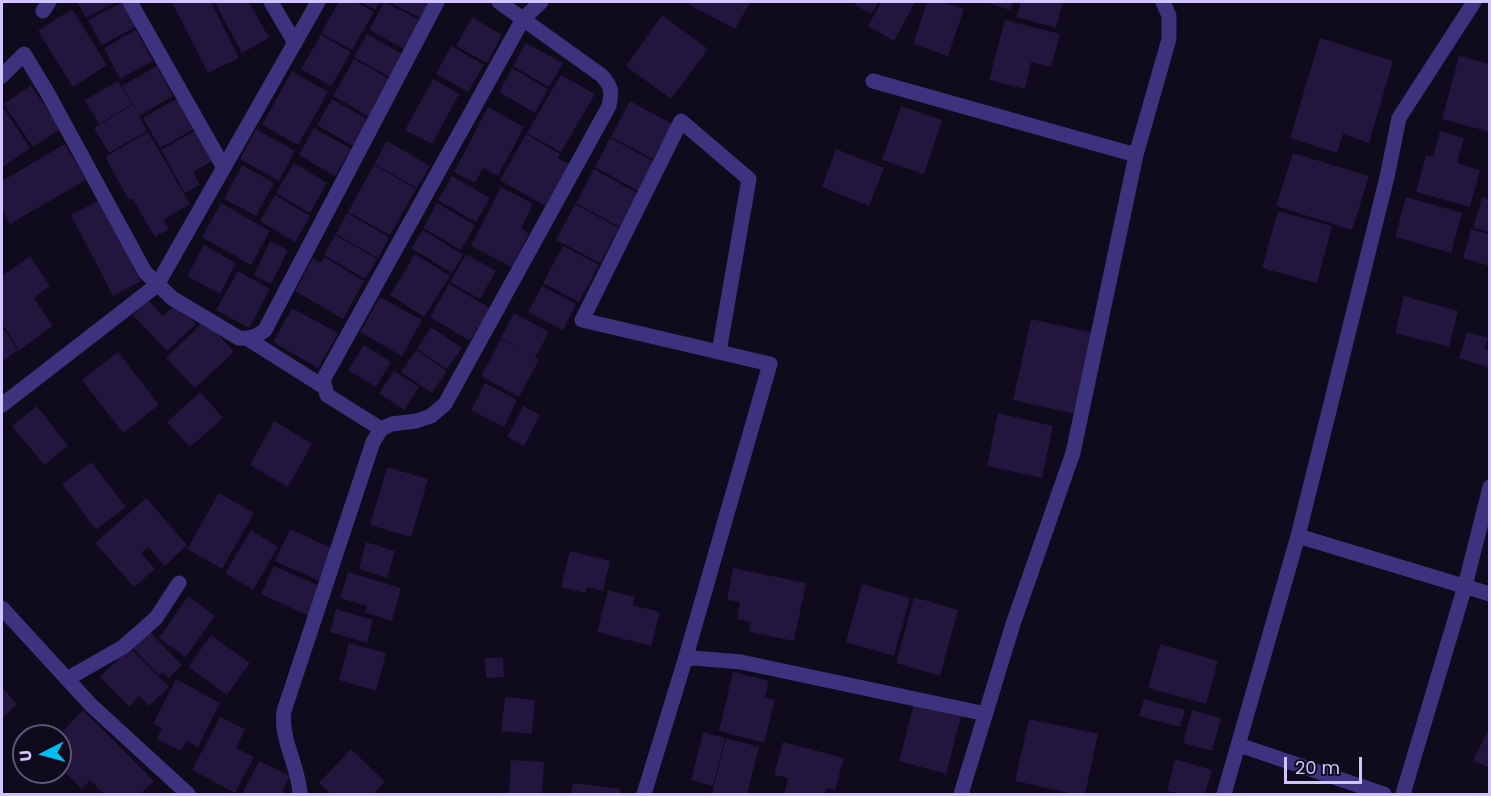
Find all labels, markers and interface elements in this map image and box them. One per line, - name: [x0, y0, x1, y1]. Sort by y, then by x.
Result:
- north arrow: [12, 724, 72, 784]
- scale bar: [1287, 745, 1365, 783]
- text: U: [14, 749, 38, 763]
- text: 20 m: [1295, 755, 1340, 780]

